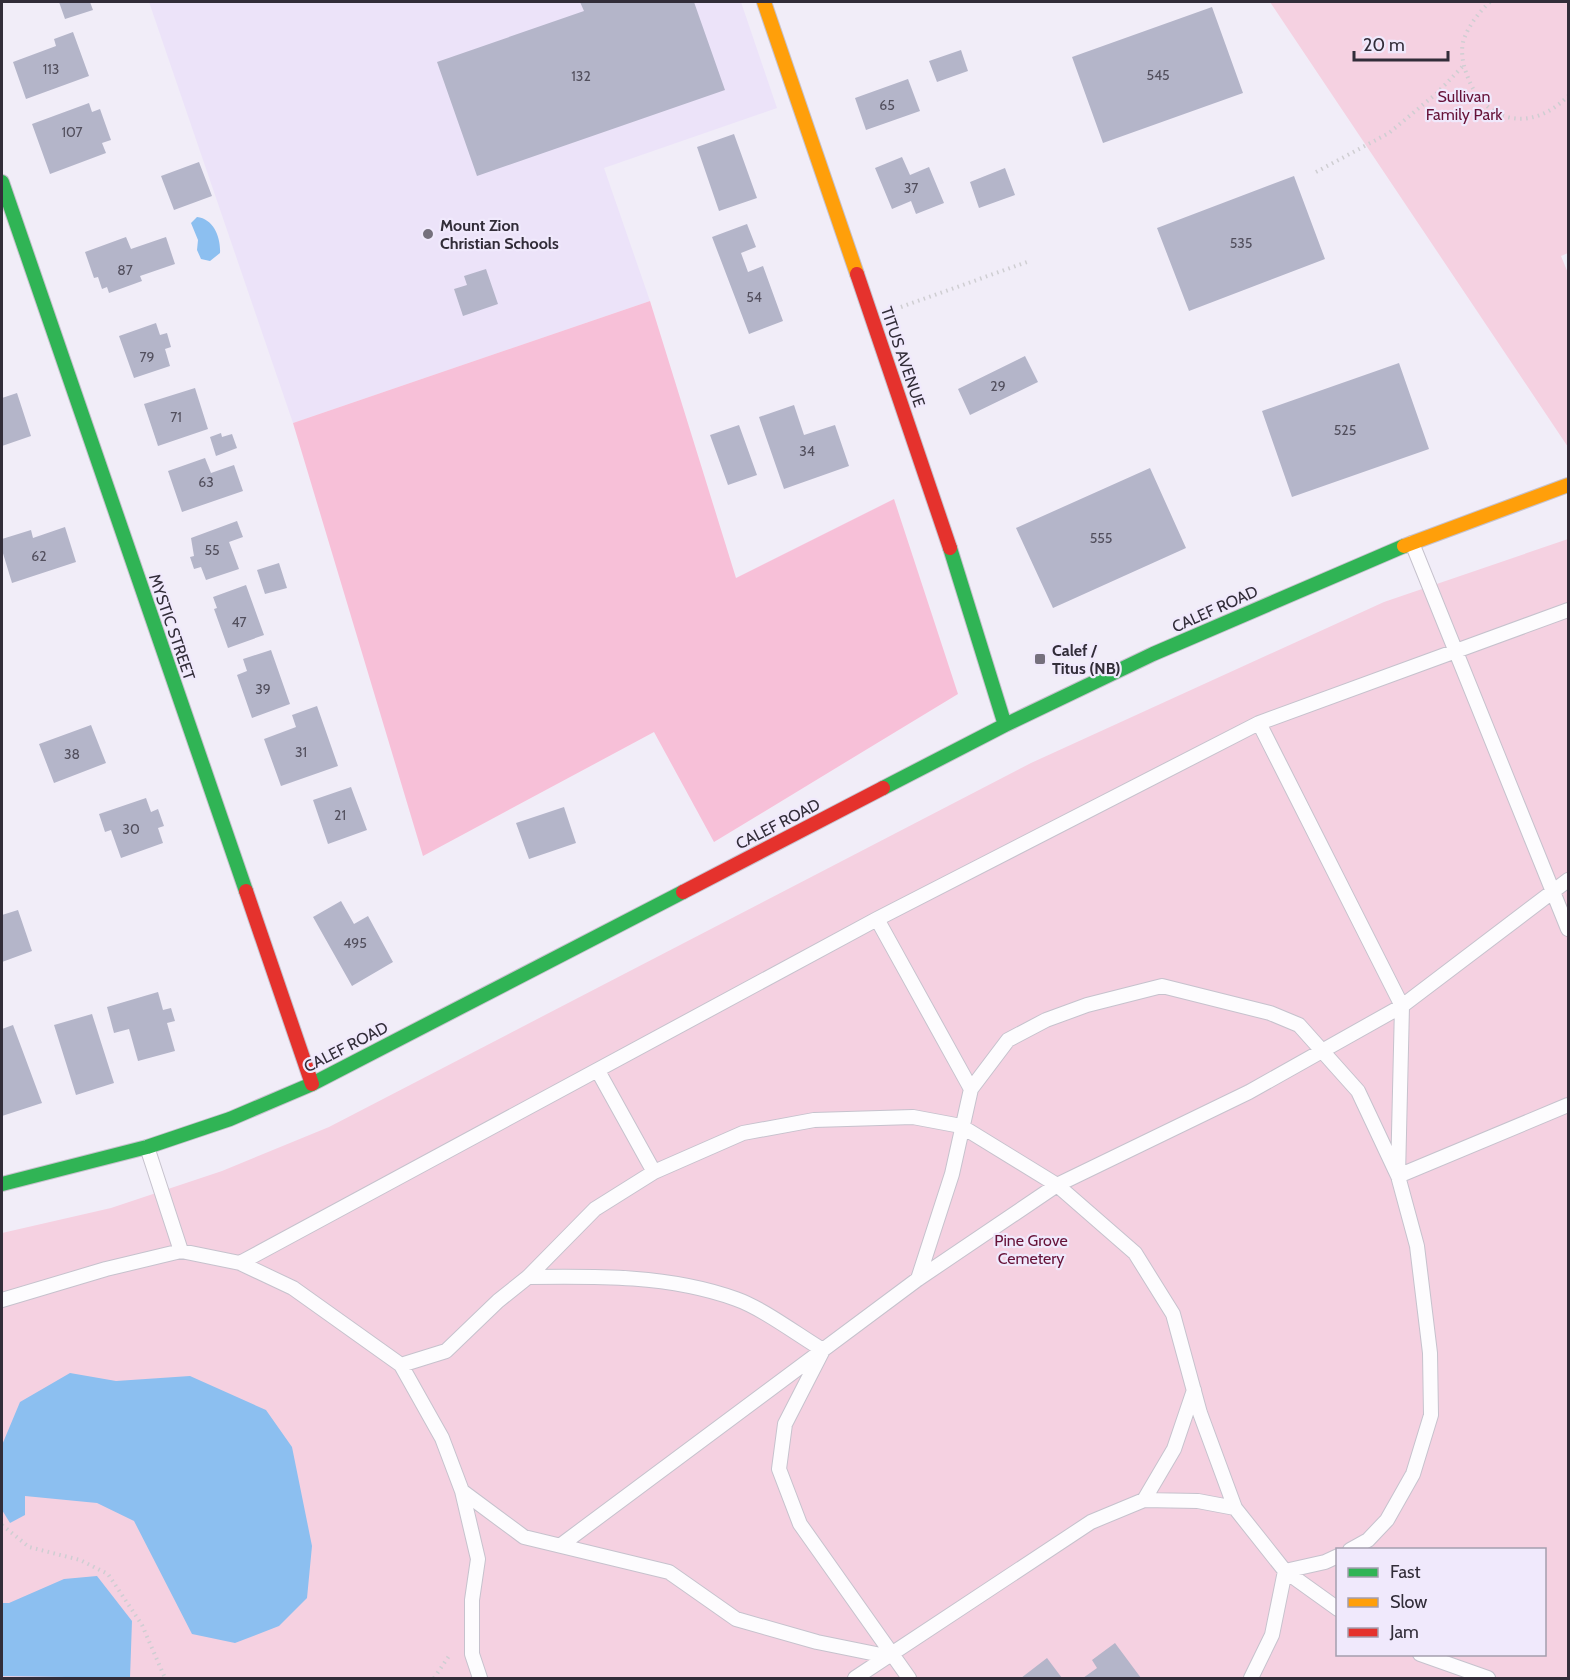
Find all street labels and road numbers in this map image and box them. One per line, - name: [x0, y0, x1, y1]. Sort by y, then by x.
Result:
- street label: TITUS AVENUE: [877, 304, 929, 410]
- street label: MYSTIC STREET: [145, 571, 199, 683]
- street label: CALEF ROAD: [1169, 582, 1261, 636]
- street label: CALEF ROAD: [733, 795, 823, 853]
- street label: CALEF ROAD: [301, 1018, 391, 1076]

